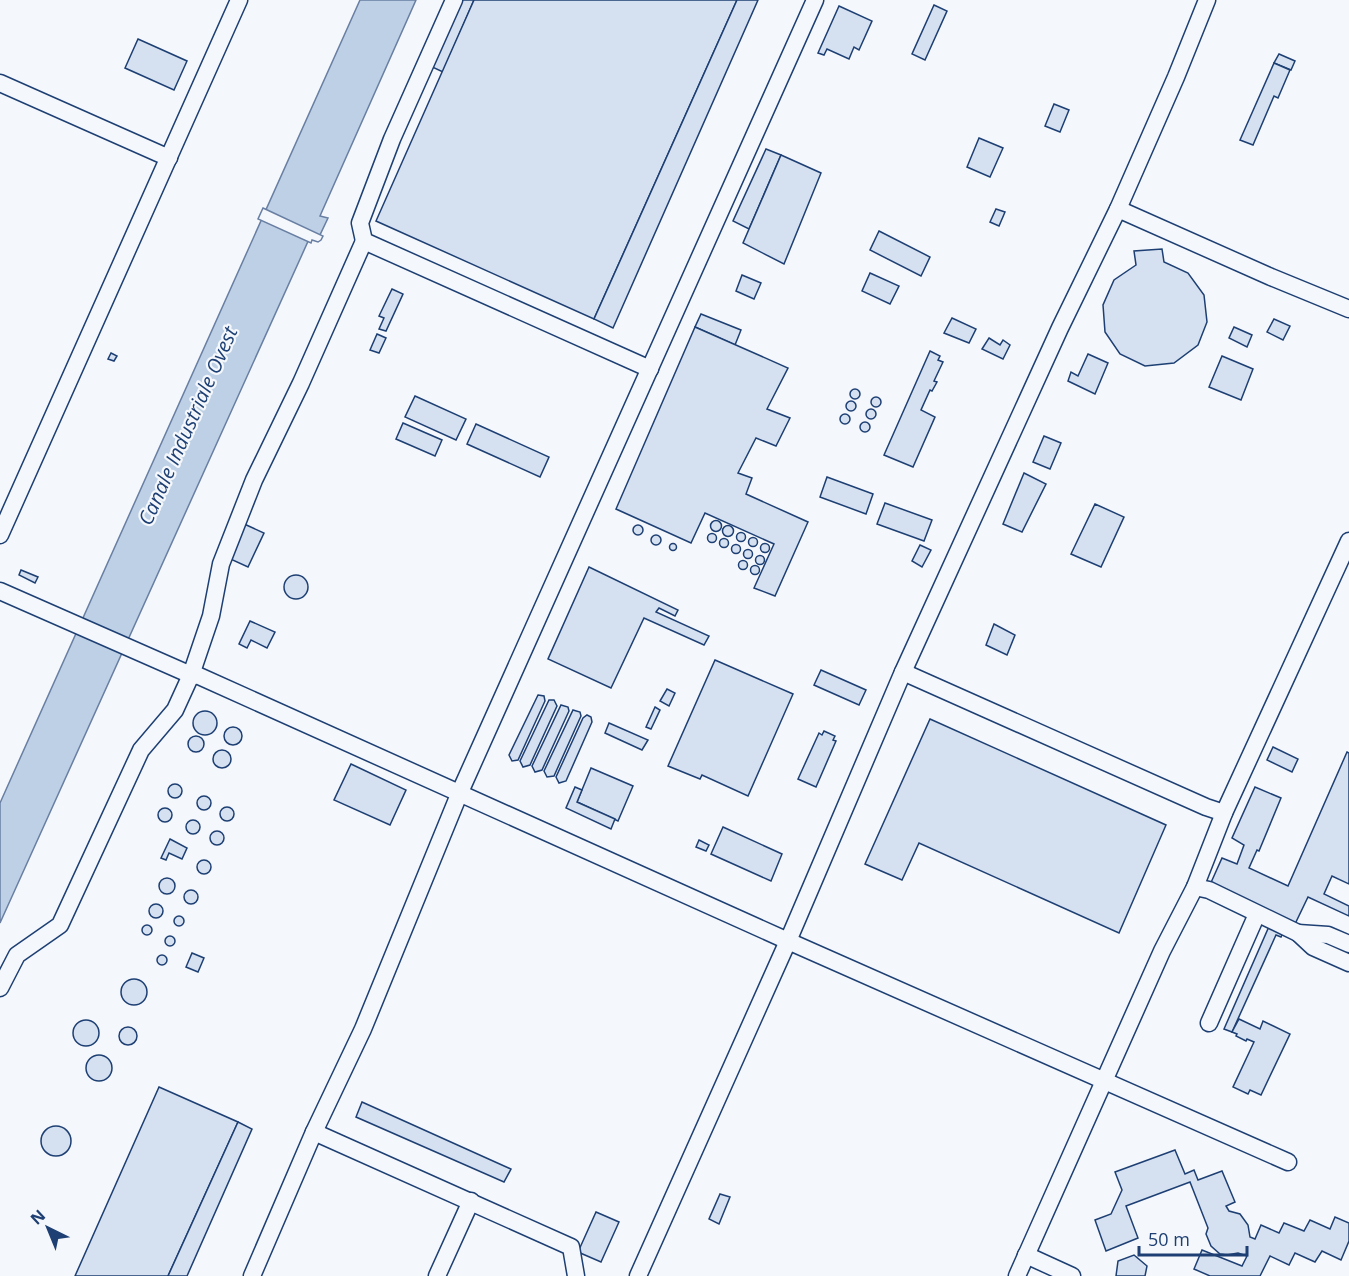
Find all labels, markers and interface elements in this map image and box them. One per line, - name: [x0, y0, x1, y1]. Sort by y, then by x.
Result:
- water label: Canale Industriale Ovest: [132, 321, 244, 529]
- north arrow: [18, 1198, 78, 1258]
- text: N: [26, 1205, 50, 1230]
- scale bar: [1139, 1219, 1247, 1257]
- text: 50 m: [1148, 1227, 1190, 1251]

